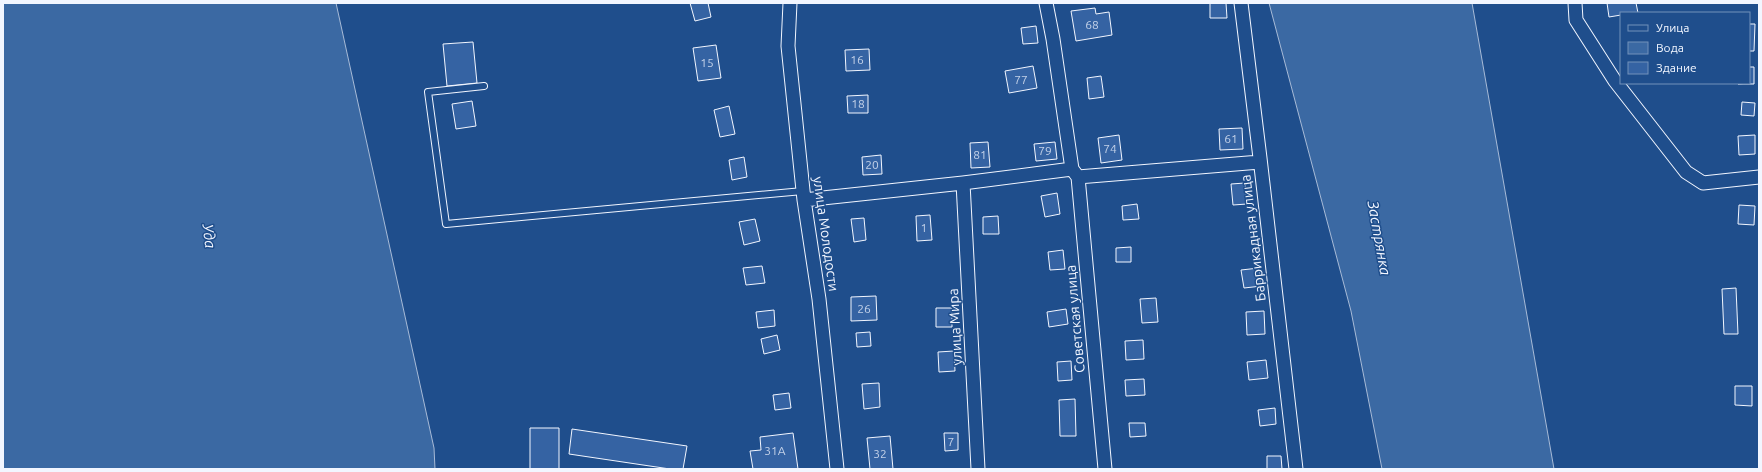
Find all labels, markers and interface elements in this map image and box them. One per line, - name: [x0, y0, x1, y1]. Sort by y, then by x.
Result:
- legend: [1620, 12, 1750, 84]
- house number: 68: [1085, 18, 1099, 31]
- text: Улица: [1656, 21, 1689, 34]
- text: Вода: [1656, 41, 1684, 54]
- house number: 16: [850, 53, 864, 66]
- house number: 15: [700, 56, 714, 69]
- text: Здание: [1656, 61, 1697, 74]
- house number: 77: [1014, 73, 1028, 86]
- house number: 18: [851, 97, 865, 110]
- house number: 61: [1224, 132, 1238, 145]
- house number: 74: [1103, 142, 1117, 155]
- house number: 79: [1038, 144, 1052, 157]
- house number: 81: [973, 148, 987, 161]
- house number: 20: [865, 158, 879, 171]
- street label: Баррикадная улица: [1237, 174, 1269, 302]
- street label: улица Молодости: [810, 176, 842, 292]
- water label: Застрянка: [1364, 198, 1394, 277]
- house number: 1: [921, 221, 927, 234]
- water label: Уда: [199, 222, 219, 249]
- street label: Советская улица: [1062, 264, 1088, 374]
- street label: улица Мира: [945, 288, 965, 366]
- house number: 26: [857, 302, 871, 315]
- house number: 7: [948, 435, 954, 448]
- house number: 31А: [764, 444, 786, 457]
- house number: 32: [873, 447, 887, 460]

